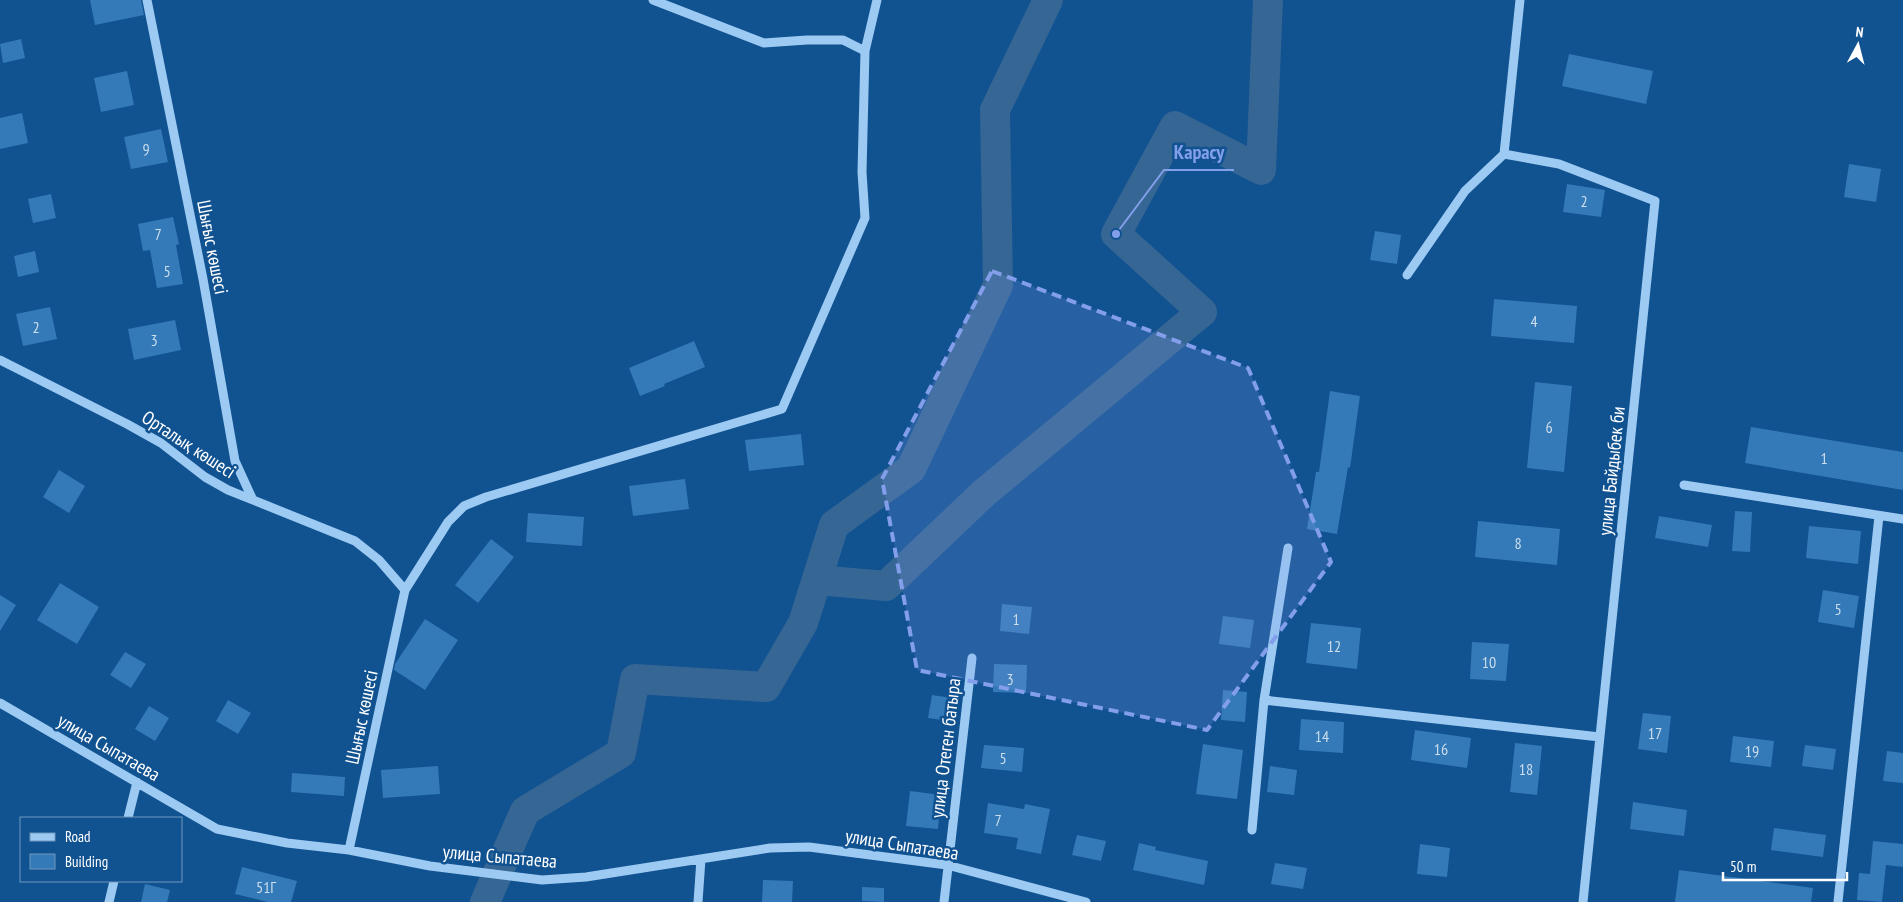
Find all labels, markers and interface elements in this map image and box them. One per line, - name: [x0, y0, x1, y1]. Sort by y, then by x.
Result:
- north arrow: [1833, 20, 1883, 70]
- text: N: [1855, 23, 1864, 41]
- callout: Карасу: [1164, 135, 1234, 170]
- house number: 9: [142, 139, 150, 159]
- text: Карасу: [1174, 139, 1225, 165]
- house number: 2: [1580, 191, 1588, 211]
- street label: Шығыс көшесі: [192, 198, 234, 296]
- house number: 7: [154, 224, 162, 244]
- house number: 5: [163, 261, 171, 281]
- house number: 4: [1530, 311, 1538, 331]
- house number: 2: [32, 317, 40, 337]
- house number: 3: [150, 330, 158, 350]
- street label: Орталық көшесі: [138, 405, 240, 483]
- street label: улица Байдыбек би: [1592, 405, 1630, 537]
- house number: 6: [1545, 417, 1553, 437]
- house number: 1: [1820, 448, 1828, 468]
- house number: 8: [1514, 533, 1522, 553]
- house number: 5: [1834, 599, 1842, 619]
- house number: 1: [1012, 609, 1020, 629]
- house number: 12: [1327, 636, 1341, 656]
- house number: 10: [1482, 652, 1496, 672]
- street label: Шығыс көшесі: [339, 668, 383, 766]
- house number: 3: [1006, 669, 1014, 689]
- street label: улица Отеген батыра: [925, 677, 965, 819]
- street label: улица Сыпатаева: [53, 708, 165, 786]
- house number: 17: [1648, 723, 1662, 743]
- house number: 14: [1315, 726, 1329, 746]
- house number: 16: [1434, 739, 1448, 759]
- house number: 19: [1745, 741, 1759, 761]
- house number: 5: [999, 748, 1007, 768]
- house number: 18: [1519, 759, 1533, 779]
- house number: 7: [994, 810, 1002, 830]
- legend: [20, 817, 182, 882]
- street label: улица Сыпатаева: [844, 823, 960, 865]
- text: Road: [65, 827, 91, 846]
- street label: улица Сыпатаева: [442, 839, 558, 873]
- scale bar: [1723, 850, 1847, 882]
- text: Building: [65, 852, 108, 871]
- text: 50 m: [1730, 857, 1756, 876]
- house number: 51Г: [256, 877, 276, 897]

